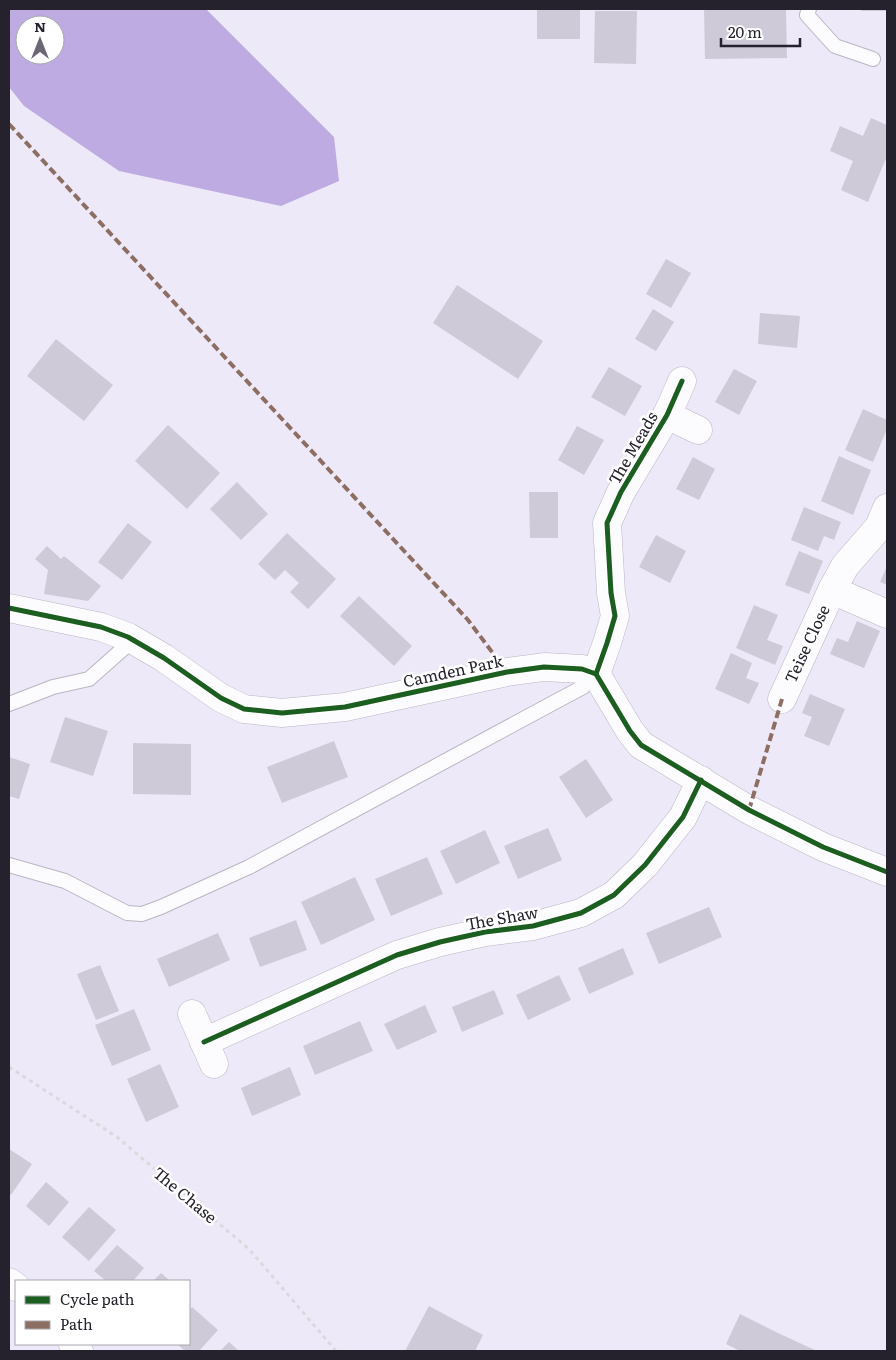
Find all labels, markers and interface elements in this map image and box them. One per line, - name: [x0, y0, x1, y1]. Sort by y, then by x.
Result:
- north arrow: [15, 15, 65, 65]
- scale bar: [721, 15, 800, 47]
- text: N: [34, 16, 46, 36]
- text: 20 m: [728, 20, 762, 43]
- street label: The Meads: [602, 407, 663, 488]
- street label: Teise Close: [777, 600, 835, 687]
- street label: Camden Park: [401, 648, 505, 692]
- street label: The Shaw: [464, 899, 540, 935]
- street label: The Chase: [149, 1160, 223, 1228]
- legend: [15, 1280, 190, 1345]
- text: Cycle path: [60, 1287, 135, 1310]
- text: Path: [60, 1312, 93, 1335]

